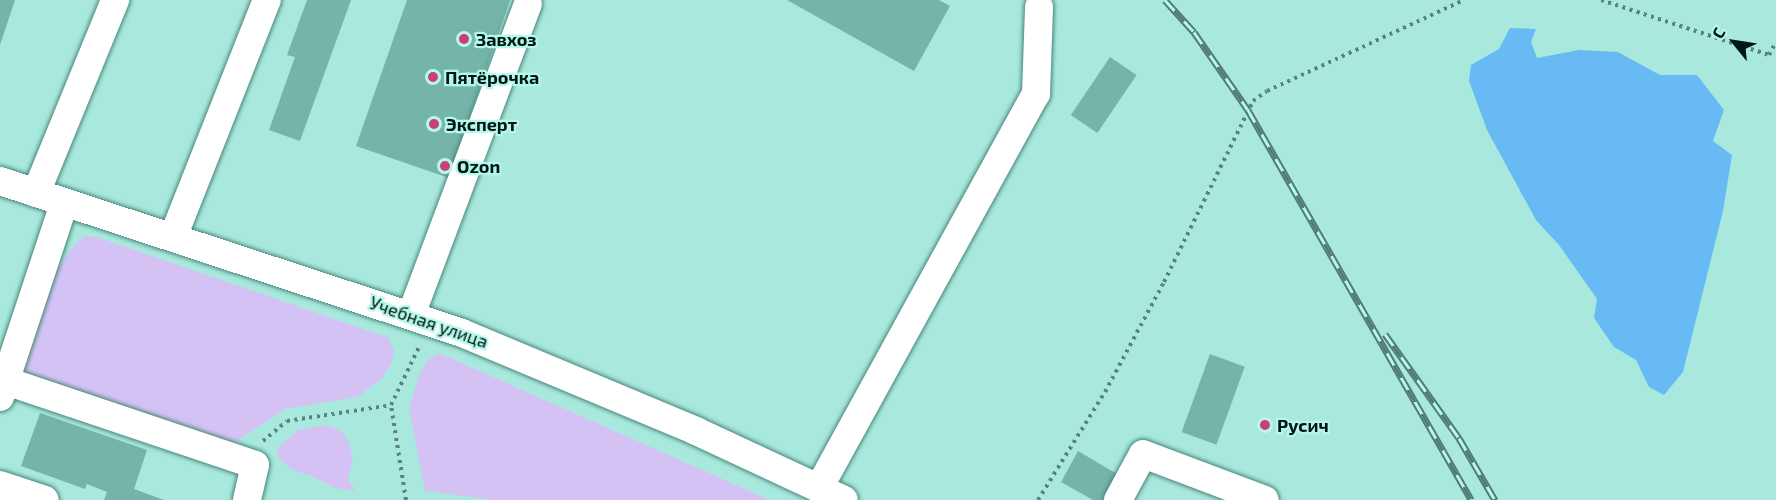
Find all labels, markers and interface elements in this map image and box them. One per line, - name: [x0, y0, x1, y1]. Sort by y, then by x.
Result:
- north arrow: [1704, 12, 1764, 72]
- text: С: [1707, 24, 1729, 42]
- place label: Завхоз: [476, 28, 537, 50]
- marker: Завхоз: [457, 32, 471, 46]
- place label: Пятёрочка: [445, 66, 539, 88]
- marker: Пятёрочка: [426, 70, 440, 84]
- place label: Эксперт: [446, 113, 517, 135]
- marker: Эксперт: [427, 117, 441, 131]
- place label: Ozon: [457, 155, 500, 177]
- marker: Ozon: [438, 159, 452, 173]
- street label: Учебная улица: [367, 292, 491, 352]
- place label: Русич: [1277, 414, 1329, 436]
- marker: Русич: [1258, 418, 1272, 432]

